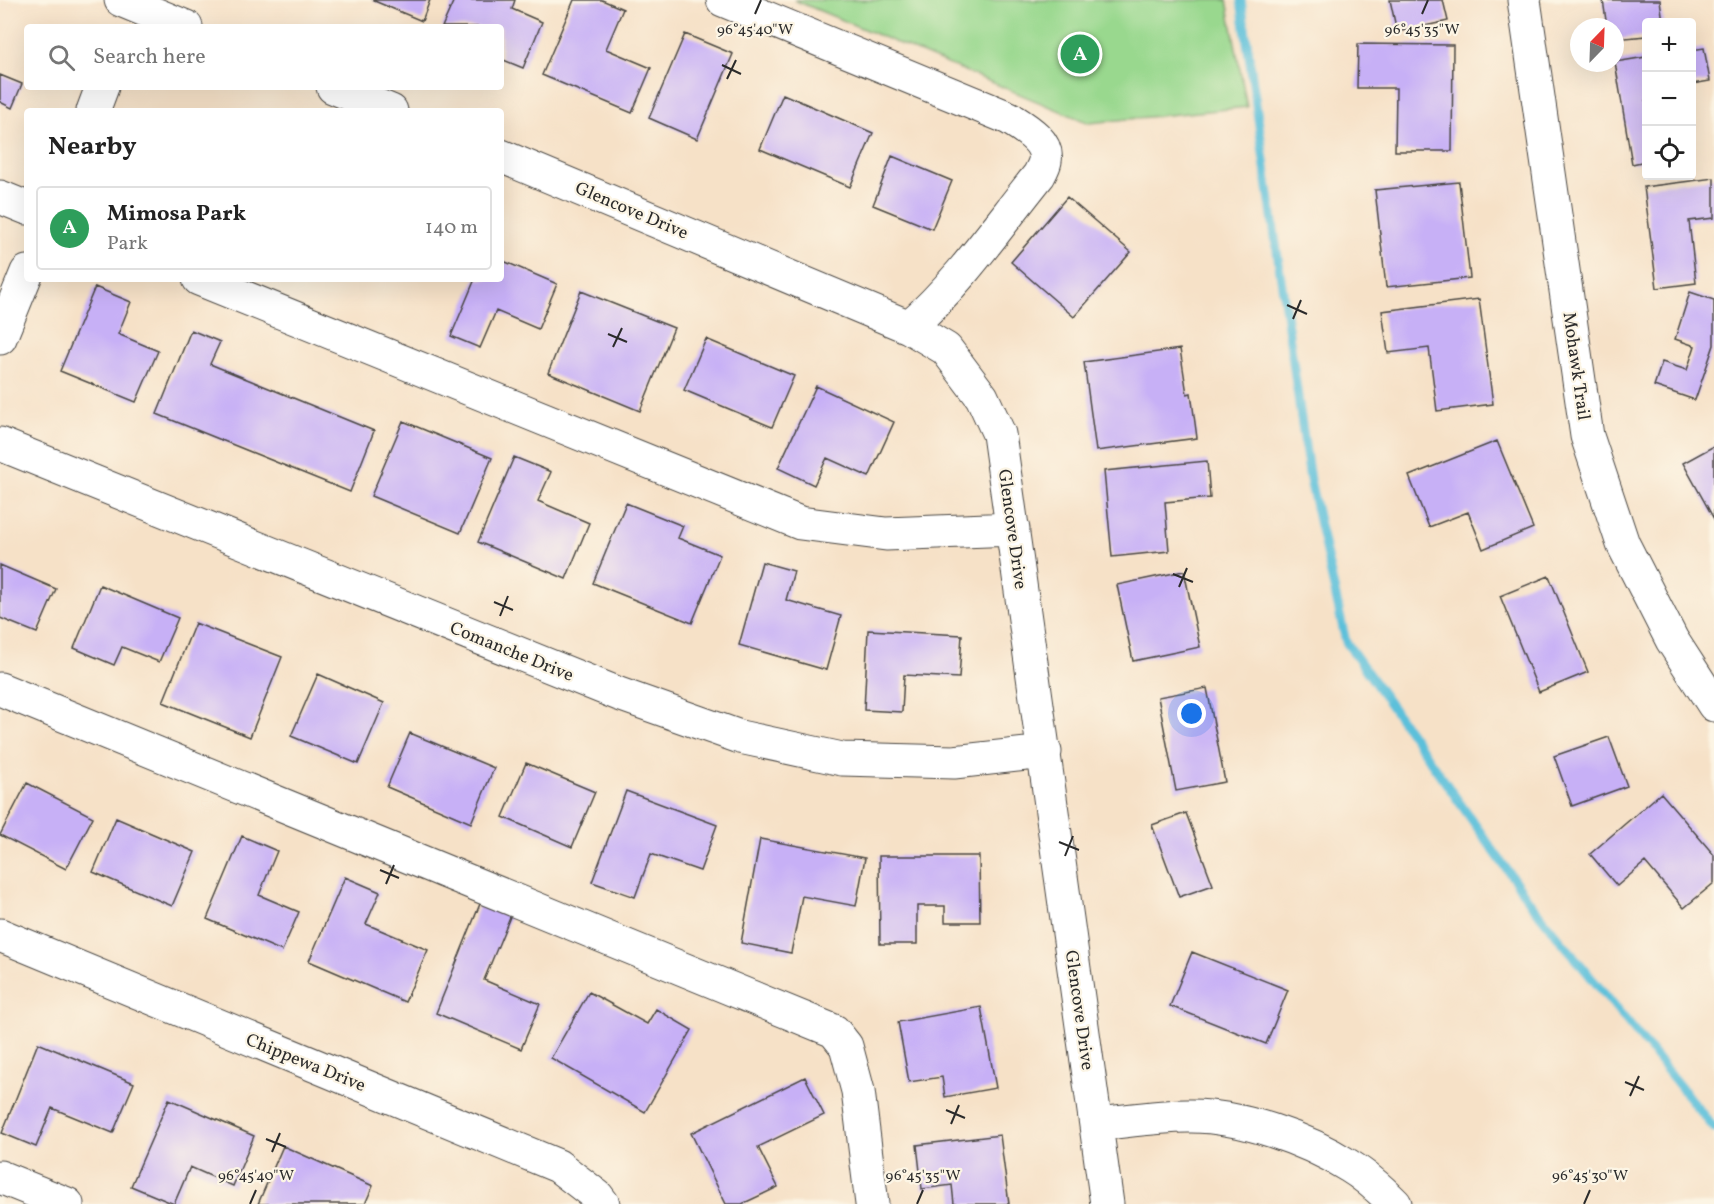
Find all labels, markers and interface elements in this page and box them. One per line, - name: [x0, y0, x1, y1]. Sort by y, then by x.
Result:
- north arrow: [1570, 18, 1624, 72]
- map controls: [1642, 18, 1696, 180]
- button: +: [1642, 18, 1696, 72]
- text: 96°45'40"W: [717, 20, 793, 41]
- text: 96°45'35"W: [1385, 20, 1459, 41]
- search box: [24, 24, 504, 90]
- pin: A: [1060, 32, 1100, 76]
- icon: search: [45, 41, 78, 74]
- text: Search here: [93, 42, 206, 73]
- button: −: [1642, 72, 1696, 126]
- button: locate: [1642, 126, 1696, 180]
- text: Nearby: [48, 129, 137, 165]
- street label: Glencove Drive: [571, 176, 692, 246]
- text: Mimosa Park: [107, 199, 246, 230]
- text: A: [62, 214, 77, 242]
- text: 140 m: [425, 214, 478, 242]
- text: Park: [107, 230, 148, 258]
- street label: Mohawk Trail: [1556, 311, 1595, 422]
- street label: Glencove Drive: [991, 468, 1032, 591]
- street label: Comanche Drive: [446, 616, 577, 689]
- your location: [1177, 699, 1206, 728]
- street label: Glencove Drive: [1058, 949, 1099, 1072]
- street label: Chippewa Drive: [242, 1028, 369, 1099]
- text: 96°45'40"W: [218, 1166, 294, 1187]
- text: 96°45'35"W: [886, 1166, 960, 1187]
- text: 96°45'30"W: [1552, 1166, 1628, 1187]

